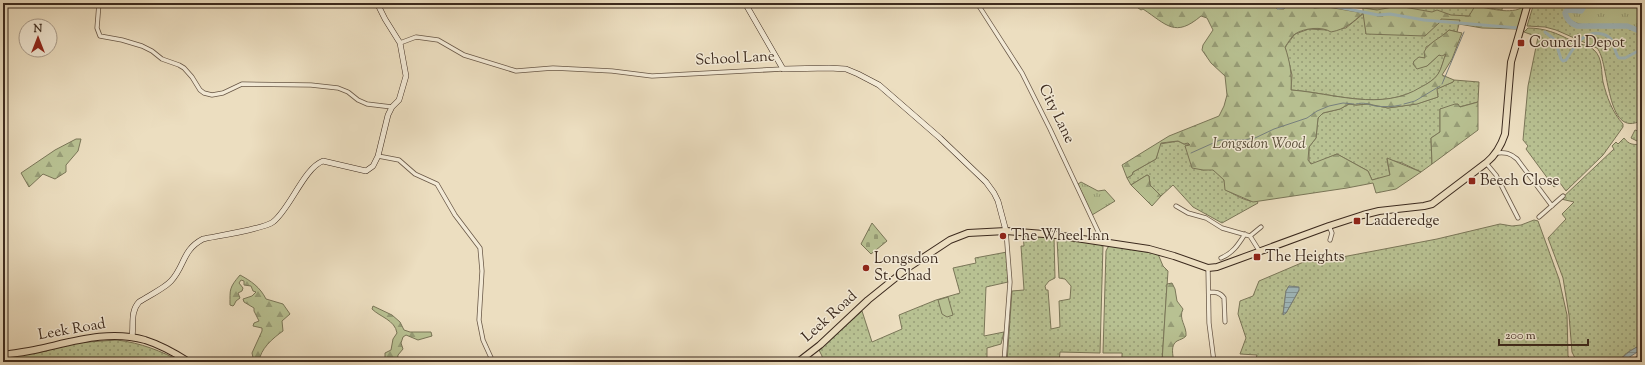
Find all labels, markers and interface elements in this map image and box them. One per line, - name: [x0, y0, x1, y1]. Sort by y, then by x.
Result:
- north arrow: [18, 18, 58, 58]
- text: N: [33, 21, 43, 37]
- place label: Council Depot: [1529, 33, 1625, 54]
- marker: Council Depot: [1516, 38, 1526, 48]
- street label: School Lane: [695, 46, 775, 72]
- street label: City Lane: [1033, 81, 1079, 147]
- park label: Longsdon Wood: [1212, 134, 1306, 155]
- place label: Beech Close: [1480, 171, 1559, 192]
- marker: Beech Close: [1467, 176, 1477, 186]
- place label: Ladderedge: [1365, 211, 1440, 232]
- marker: Ladderedge: [1352, 216, 1362, 226]
- place label: The Wheel Inn: [1011, 226, 1110, 247]
- marker: The Wheel Inn: [998, 231, 1008, 241]
- place label: The Heights: [1265, 247, 1345, 268]
- place label: Longsdon St. Chad: [874, 249, 939, 287]
- marker: The Heights: [1252, 252, 1262, 262]
- marker: Longsdon St. Chad: [861, 263, 871, 273]
- street label: Leek Road: [798, 286, 863, 348]
- street label: Leek Road: [37, 314, 108, 346]
- scale bar: [1499, 321, 1588, 347]
- text: 200 m: [1505, 327, 1536, 345]

